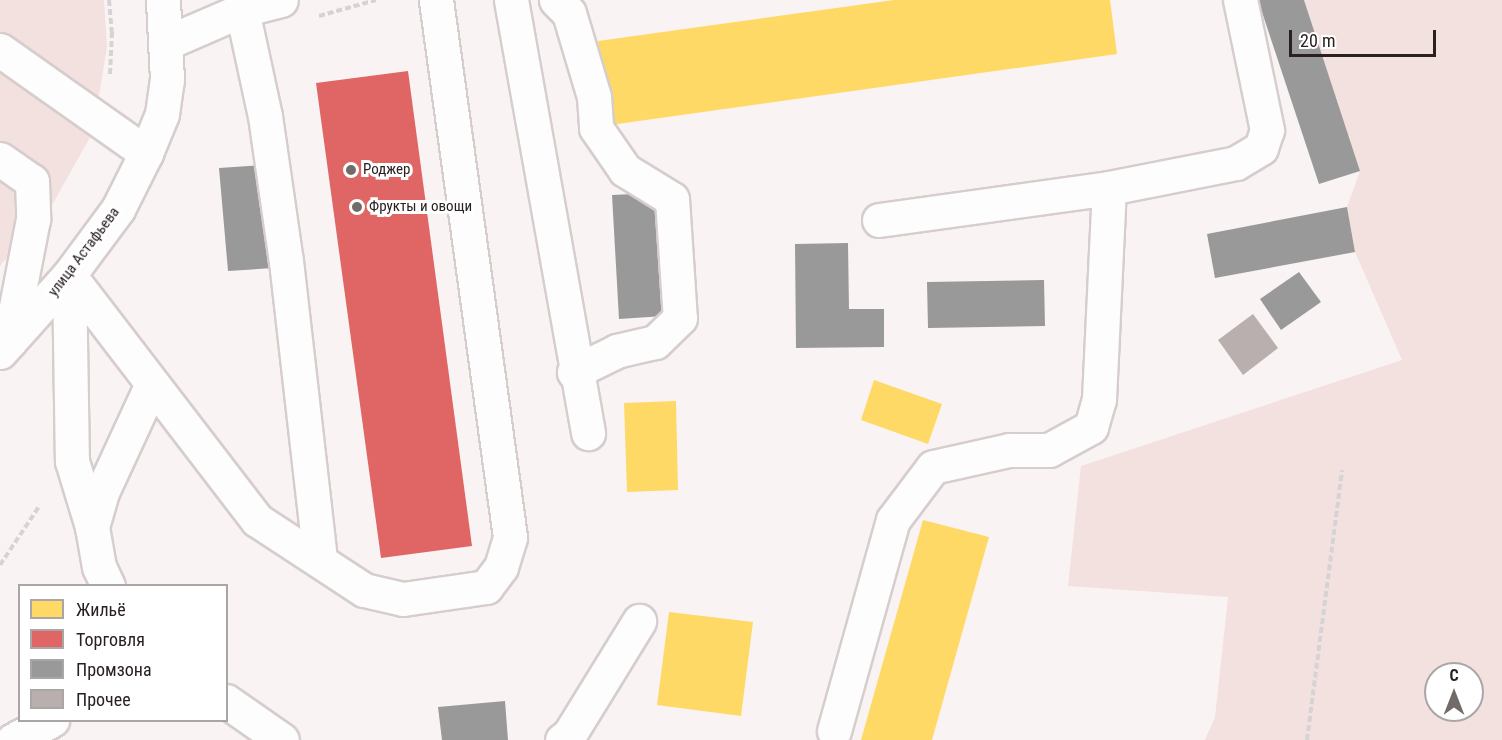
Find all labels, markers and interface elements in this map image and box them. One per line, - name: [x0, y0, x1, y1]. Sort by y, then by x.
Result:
- scale bar: [1292, 18, 1439, 56]
- text: 20 m: [1300, 30, 1335, 51]
- place label: Роджер: [363, 161, 410, 179]
- marker: Роджер: [344, 163, 358, 177]
- place label: Фрукты и овощи: [369, 198, 472, 216]
- marker: Фрукты и овощи: [350, 200, 364, 214]
- street label: улица Астафьева: [45, 204, 123, 300]
- legend: [18, 584, 228, 722]
- text: Жильё: [76, 599, 126, 620]
- text: Торговля: [76, 629, 145, 650]
- text: Промзона: [76, 659, 152, 680]
- north arrow: [1424, 662, 1484, 722]
- text: С: [1449, 666, 1459, 685]
- text: Прочее: [76, 689, 131, 710]

